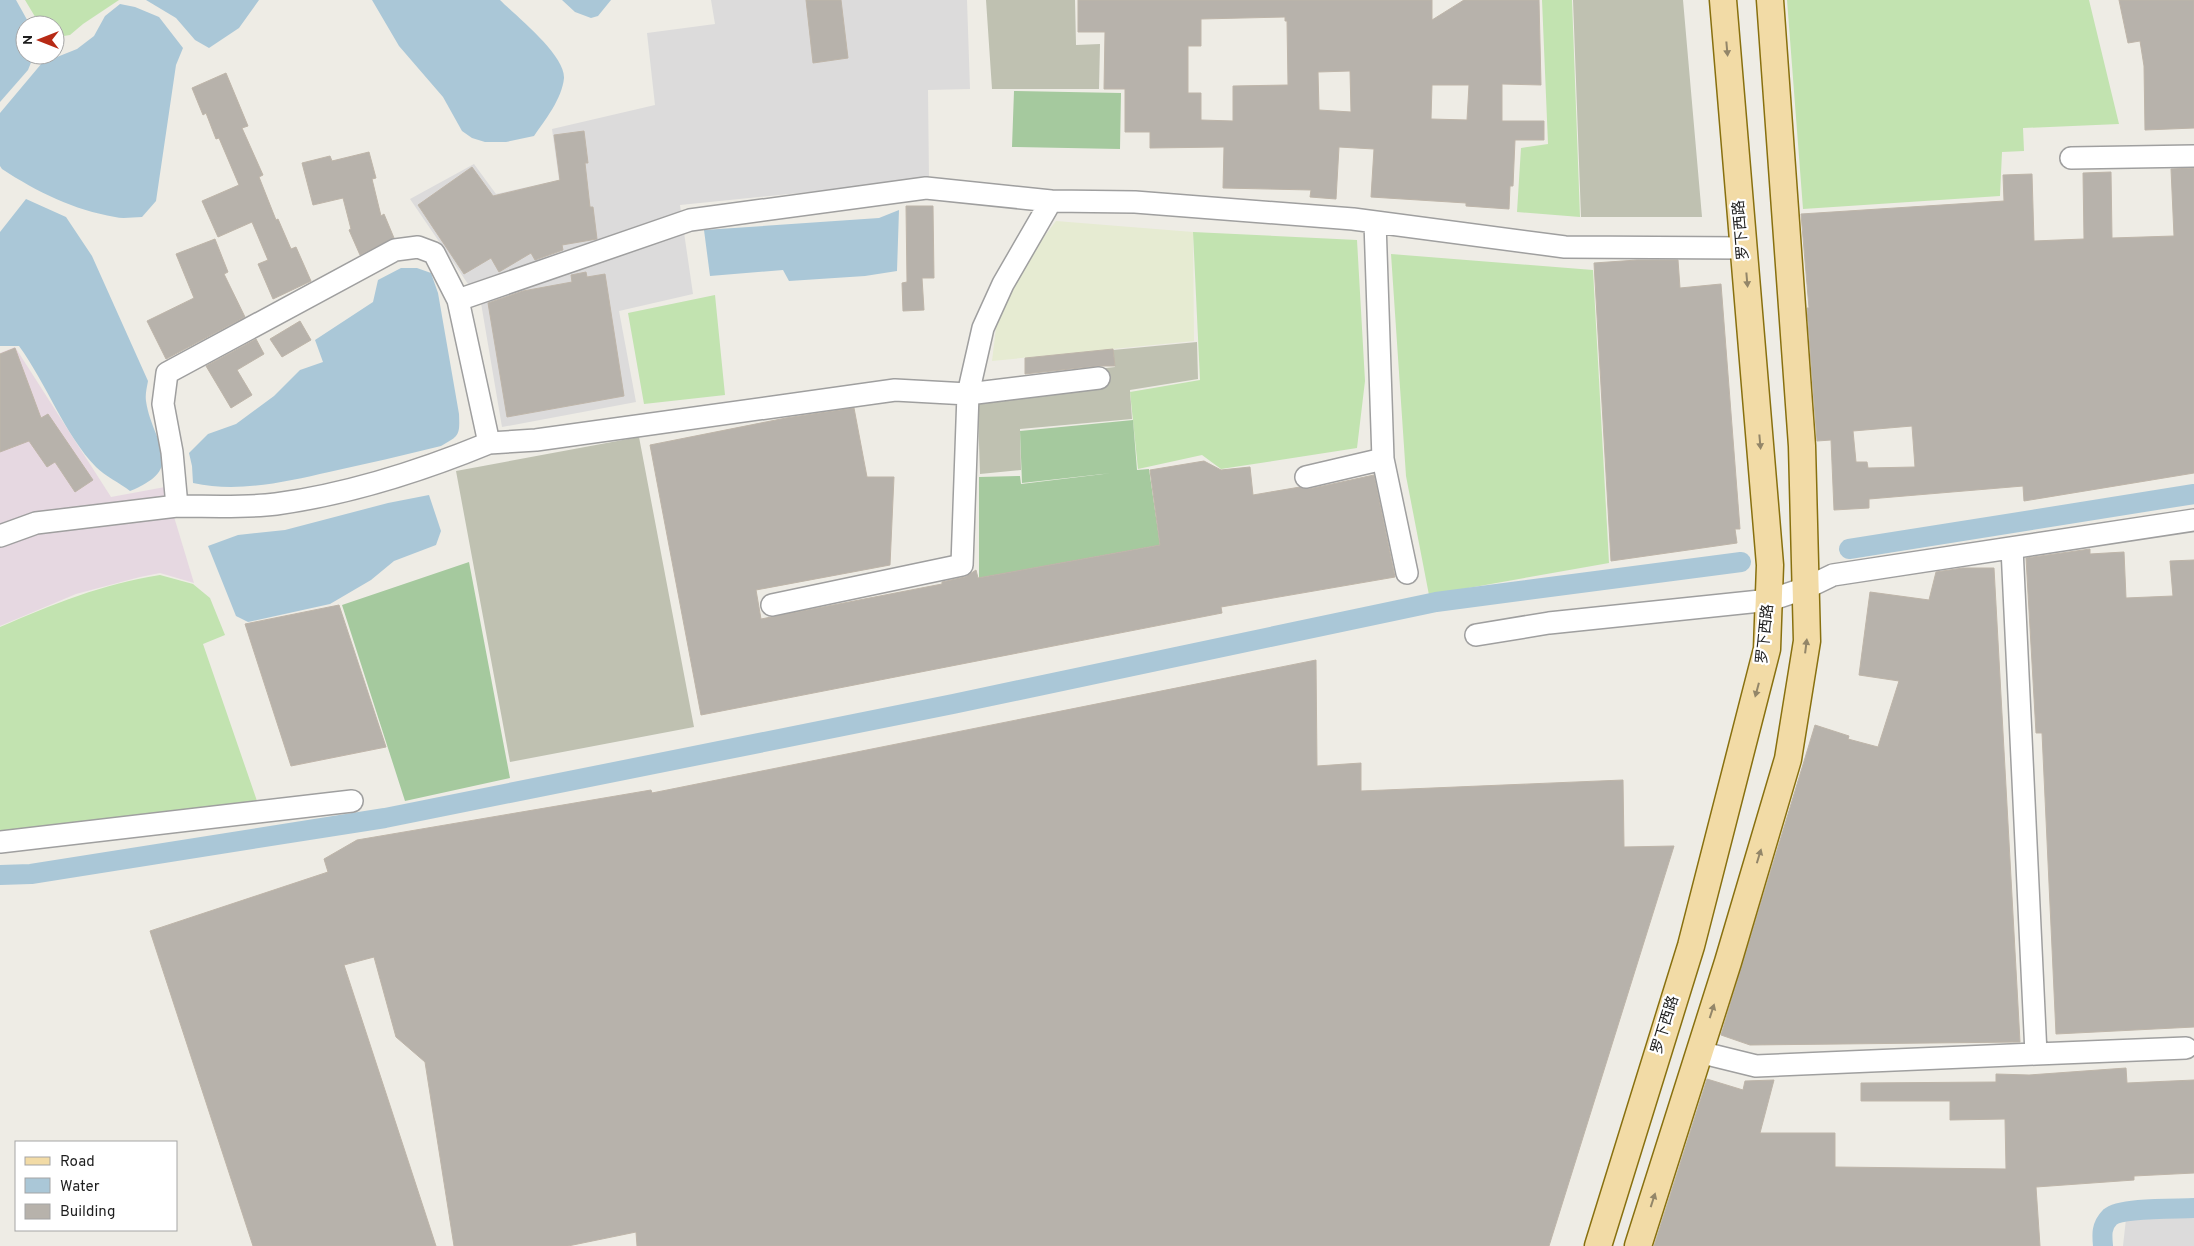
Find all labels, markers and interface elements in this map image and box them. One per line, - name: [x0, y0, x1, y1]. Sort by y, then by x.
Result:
- north arrow: [15, 15, 65, 65]
- text: N: [20, 35, 37, 45]
- one-way arrow: [1724, 41, 1732, 57]
- street label: 罗下西路: [1730, 199, 1754, 261]
- one-way arrow: [1743, 273, 1751, 289]
- one-way arrow: [1756, 435, 1764, 451]
- street label: 罗下西路: [1753, 603, 1779, 665]
- one-way arrow: [1802, 638, 1810, 654]
- one-way arrow: [1753, 683, 1761, 698]
- one-way arrow: [1756, 848, 1764, 863]
- street label: 罗下西路: [1648, 994, 1684, 1056]
- one-way arrow: [1709, 1004, 1716, 1019]
- legend: [15, 1141, 178, 1231]
- text: Road: [60, 1153, 95, 1172]
- text: Water: [60, 1178, 100, 1197]
- one-way arrow: [1649, 1192, 1657, 1207]
- text: Building: [60, 1203, 115, 1222]

